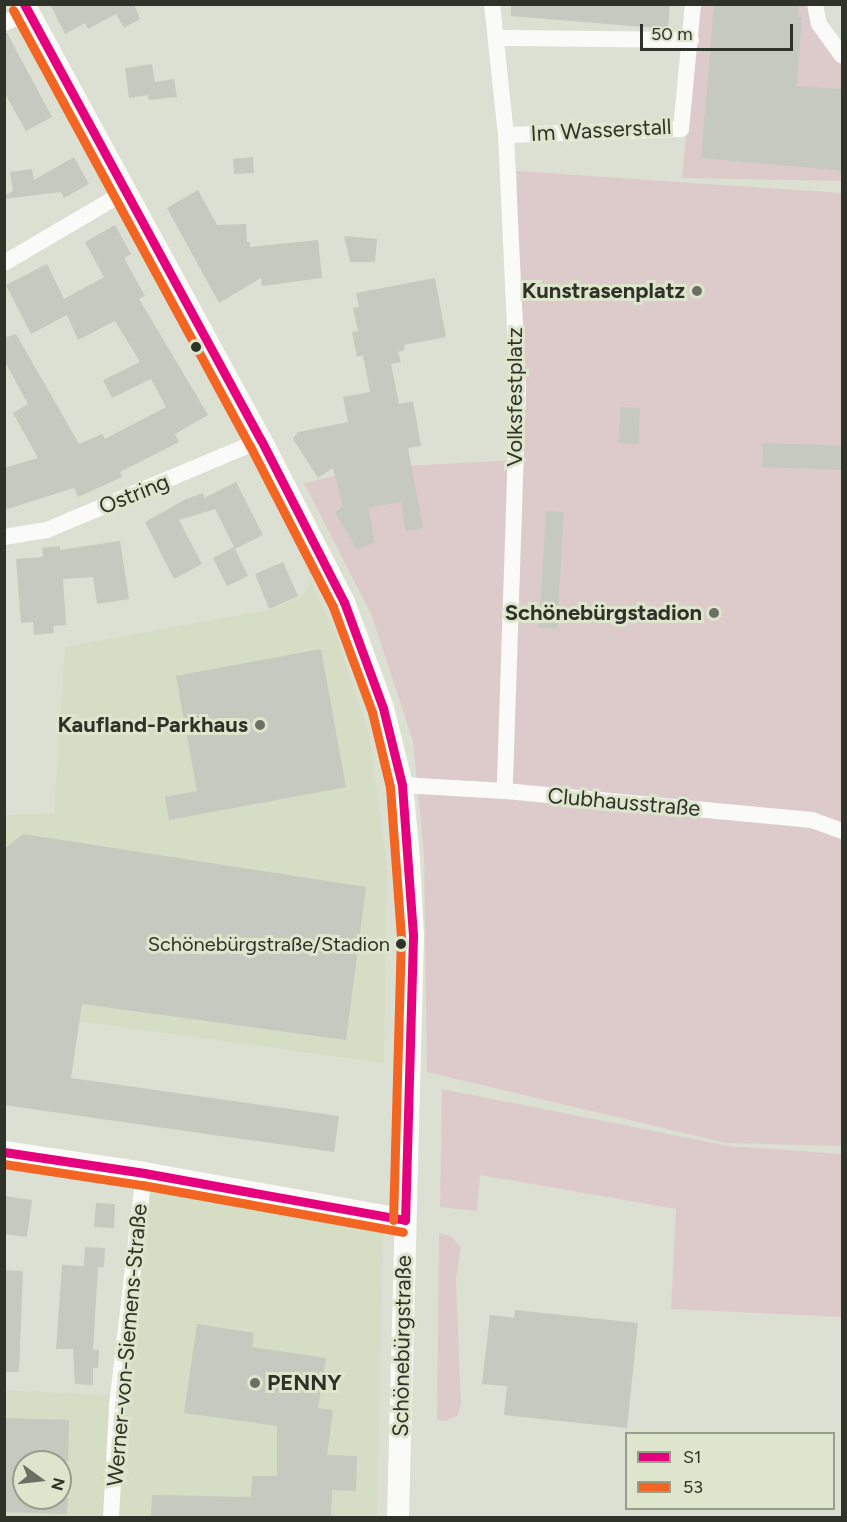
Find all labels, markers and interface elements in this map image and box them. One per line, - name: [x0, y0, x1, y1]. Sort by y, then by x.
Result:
- scale bar: [643, 12, 796, 50]
- text: 50 m: [651, 23, 693, 45]
- street label: Im Wasserstall: [530, 113, 672, 147]
- place label: Kunstrasenplatz: [522, 278, 685, 304]
- marker: Kunstrasenplatz: [690, 284, 704, 298]
- street label: Volksfestplatz: [502, 327, 528, 467]
- unlabelled marker: [190, 341, 202, 353]
- street label: Ostring: [95, 468, 173, 520]
- place label: Schönebürgstadion: [505, 600, 702, 626]
- marker: Schönebürgstadion: [707, 606, 721, 620]
- place label: Kaufland-Parkhaus: [57, 712, 248, 738]
- marker: Kaufland-Parkhaus: [253, 718, 267, 732]
- street label: Clubhausstraße: [546, 782, 702, 822]
- place label: Schönebürgstraße/Stadion: [148, 932, 390, 956]
- marker: Schönebürgstraße/Stadion: [395, 938, 407, 950]
- street label: Werner-von-Siemens-Straße: [101, 1202, 153, 1488]
- street label: Schönebürgstraße: [387, 1255, 417, 1437]
- place label: PENNY: [267, 1370, 341, 1396]
- marker: PENNY: [248, 1376, 262, 1390]
- legend: [625, 1432, 835, 1510]
- text: S1: [683, 1446, 702, 1468]
- north arrow: [12, 1450, 72, 1510]
- text: N: [47, 1476, 69, 1493]
- text: 53: [683, 1476, 703, 1498]

